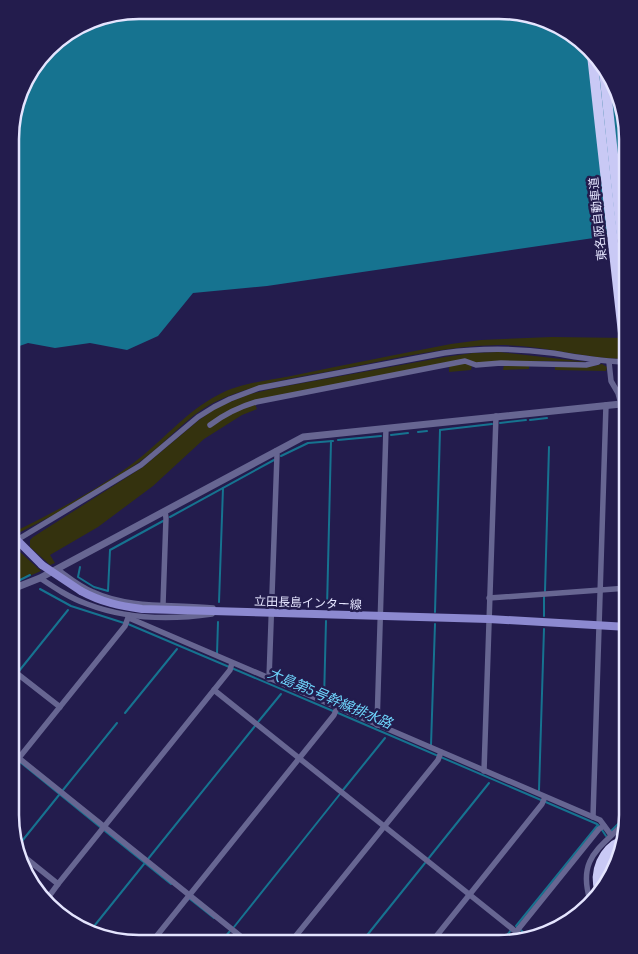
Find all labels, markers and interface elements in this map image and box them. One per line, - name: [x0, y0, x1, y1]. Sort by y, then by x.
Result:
- street label: 東名阪自動車道: [584, 176, 610, 262]
- street label: 立田長島インター線: [254, 591, 362, 613]
- water label: 大島第5号幹線排水路: [265, 662, 397, 733]

